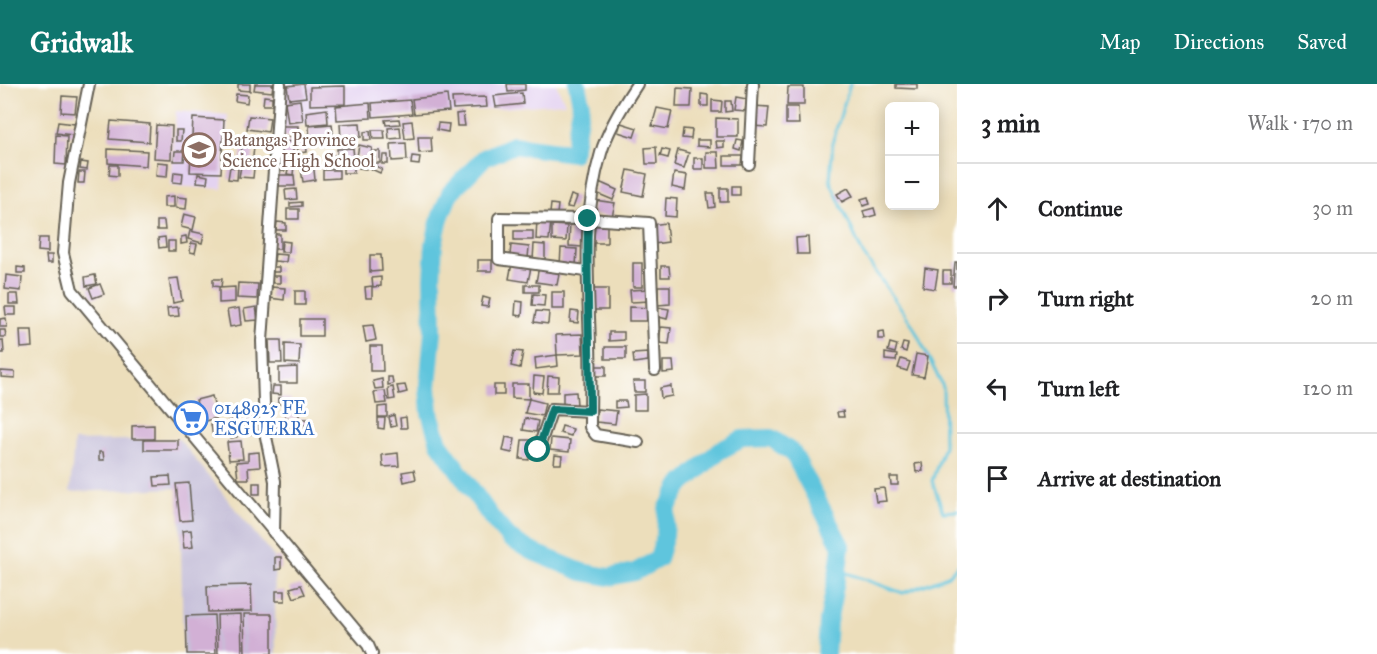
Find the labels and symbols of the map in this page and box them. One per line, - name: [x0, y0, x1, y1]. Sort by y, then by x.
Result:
- place label: Batangas Province Science High School: [222, 129, 375, 173]
- school or university icon: Batangas Province Science High School: [181, 132, 217, 168]
- route end: [574, 205, 600, 231]
- place label: 0148925 FE ESGUERRA: [214, 397, 315, 440]
- supermarket icon: 0148925 FE ESGUERRA: [173, 400, 209, 436]
- route start: [524, 436, 550, 462]

